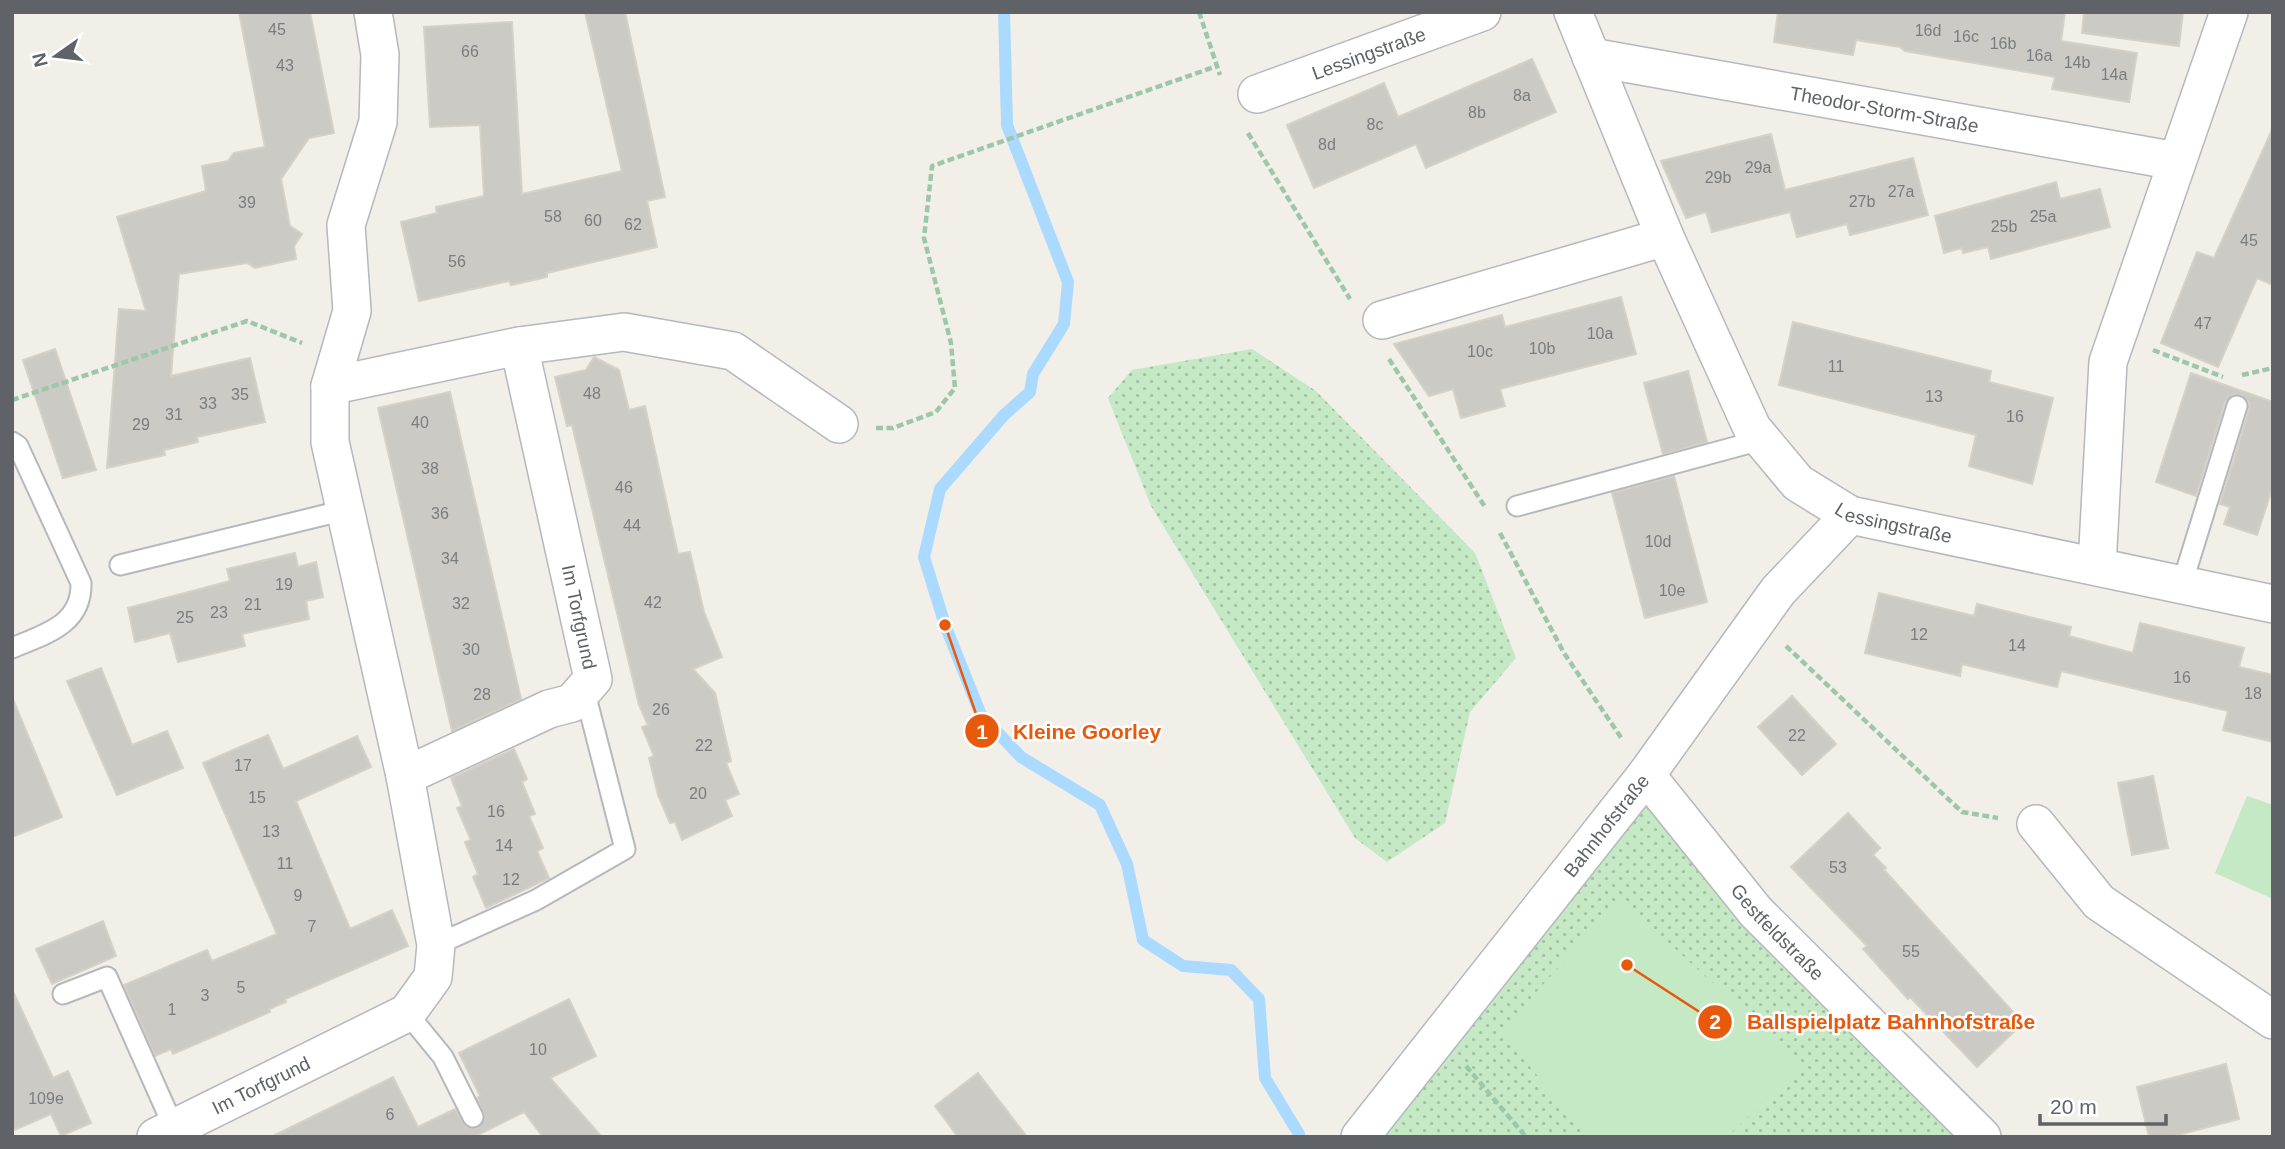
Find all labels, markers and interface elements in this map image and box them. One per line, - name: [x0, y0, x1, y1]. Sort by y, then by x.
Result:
- north arrow: [21, 21, 91, 91]
- house number: 45: [268, 21, 286, 38]
- house number: 16d: [1915, 22, 1941, 39]
- street label: Lessingstraße: [1309, 23, 1429, 84]
- house number: 16c: [1953, 28, 1979, 45]
- house number: 16b: [1990, 35, 2016, 52]
- house number: 66: [461, 43, 479, 60]
- house number: 16a: [2026, 47, 2052, 64]
- text: N: [28, 51, 52, 69]
- house number: 14b: [2064, 54, 2090, 71]
- house number: 43: [276, 57, 294, 74]
- house number: 14a: [2101, 66, 2127, 83]
- street label: Theodor-Storm-Straße: [1788, 82, 1980, 136]
- house number: 8a: [1513, 87, 1531, 104]
- house number: 8b: [1468, 104, 1486, 121]
- house number: 8c: [1367, 116, 1383, 133]
- house number: 8d: [1318, 136, 1336, 153]
- house number: 29a: [1745, 159, 1771, 176]
- house number: 29b: [1705, 169, 1731, 186]
- house number: 27a: [1888, 183, 1914, 200]
- house number: 27b: [1849, 193, 1875, 210]
- house number: 39: [238, 194, 256, 211]
- house number: 58: [544, 208, 562, 225]
- house number: 25a: [2030, 208, 2056, 225]
- house number: 60: [584, 212, 602, 229]
- house number: 62: [624, 216, 642, 233]
- house number: 25b: [1991, 218, 2017, 235]
- house number: 45: [2240, 232, 2258, 249]
- house number: 56: [448, 253, 466, 270]
- house number: 47: [2194, 315, 2212, 332]
- house number: 10a: [1587, 325, 1613, 342]
- house number: 10b: [1529, 340, 1555, 357]
- house number: 10c: [1467, 343, 1493, 360]
- house number: 11: [1828, 358, 1844, 375]
- house number: 48: [583, 385, 601, 402]
- house number: 35: [231, 386, 249, 403]
- house number: 13: [1925, 388, 1943, 405]
- house number: 33: [199, 395, 217, 412]
- house number: 31: [165, 406, 183, 423]
- house number: 16: [2006, 408, 2024, 425]
- house number: 40: [411, 414, 429, 431]
- house number: 29: [132, 416, 150, 433]
- house number: 38: [421, 460, 439, 477]
- house number: 46: [615, 479, 633, 496]
- street label: Lessingstraße: [1831, 498, 1954, 547]
- house number: 36: [431, 505, 449, 522]
- house number: 44: [623, 517, 641, 534]
- house number: 10d: [1645, 533, 1671, 550]
- house number: 34: [441, 550, 459, 567]
- street label: Im Torfgrund: [558, 563, 600, 671]
- house number: 19: [275, 576, 293, 593]
- house number: 10e: [1659, 582, 1685, 599]
- house number: 42: [644, 594, 662, 611]
- house number: 32: [452, 595, 470, 612]
- house number: 21: [244, 596, 262, 613]
- house number: 23: [210, 604, 228, 621]
- house number: 25: [176, 609, 194, 626]
- house number: 12: [1910, 626, 1928, 643]
- house number: 14: [2008, 637, 2026, 654]
- house number: 30: [462, 641, 480, 658]
- house number: 16: [2173, 669, 2191, 686]
- house number: 18: [2244, 685, 2262, 702]
- house number: 28: [473, 686, 491, 703]
- house number: 26: [652, 701, 670, 718]
- callout: Kleine Goorley: [964, 710, 1175, 752]
- text: 1: [976, 720, 988, 743]
- text: Kleine Goorley: [1013, 720, 1161, 743]
- house number: 22: [1788, 727, 1806, 744]
- house number: 22: [695, 737, 713, 754]
- house number: 17: [234, 757, 252, 774]
- street label: Bahnhofstraße: [1559, 770, 1653, 881]
- house number: 20: [689, 785, 707, 802]
- house number: 15: [248, 789, 266, 806]
- house number: 16: [487, 803, 505, 820]
- house number: 13: [262, 823, 280, 840]
- house number: 14: [495, 837, 513, 854]
- house number: 11: [277, 855, 293, 872]
- house number: 53: [1829, 859, 1847, 876]
- house number: 12: [502, 871, 520, 888]
- street label: Gestfeldstraße: [1727, 880, 1828, 984]
- house number: 9: [294, 887, 303, 904]
- house number: 7: [308, 918, 317, 935]
- house number: 55: [1902, 943, 1920, 960]
- house number: 5: [237, 979, 246, 996]
- house number: 3: [201, 987, 210, 1004]
- house number: 1: [168, 1001, 177, 1018]
- callout: Ballspielplatz Bahnhofstraße: [1698, 1001, 2049, 1043]
- text: 2: [1709, 1010, 1721, 1033]
- text: Ballspielplatz Bahnhofstraße: [1747, 1010, 2035, 1033]
- house number: 10: [529, 1041, 547, 1058]
- street label: Im Torfgrund: [209, 1052, 313, 1118]
- scale bar: [2040, 1082, 2166, 1126]
- house number: 109e: [28, 1090, 64, 1107]
- text: 20 m: [2050, 1095, 2097, 1118]
- house number: 6: [386, 1106, 395, 1123]

